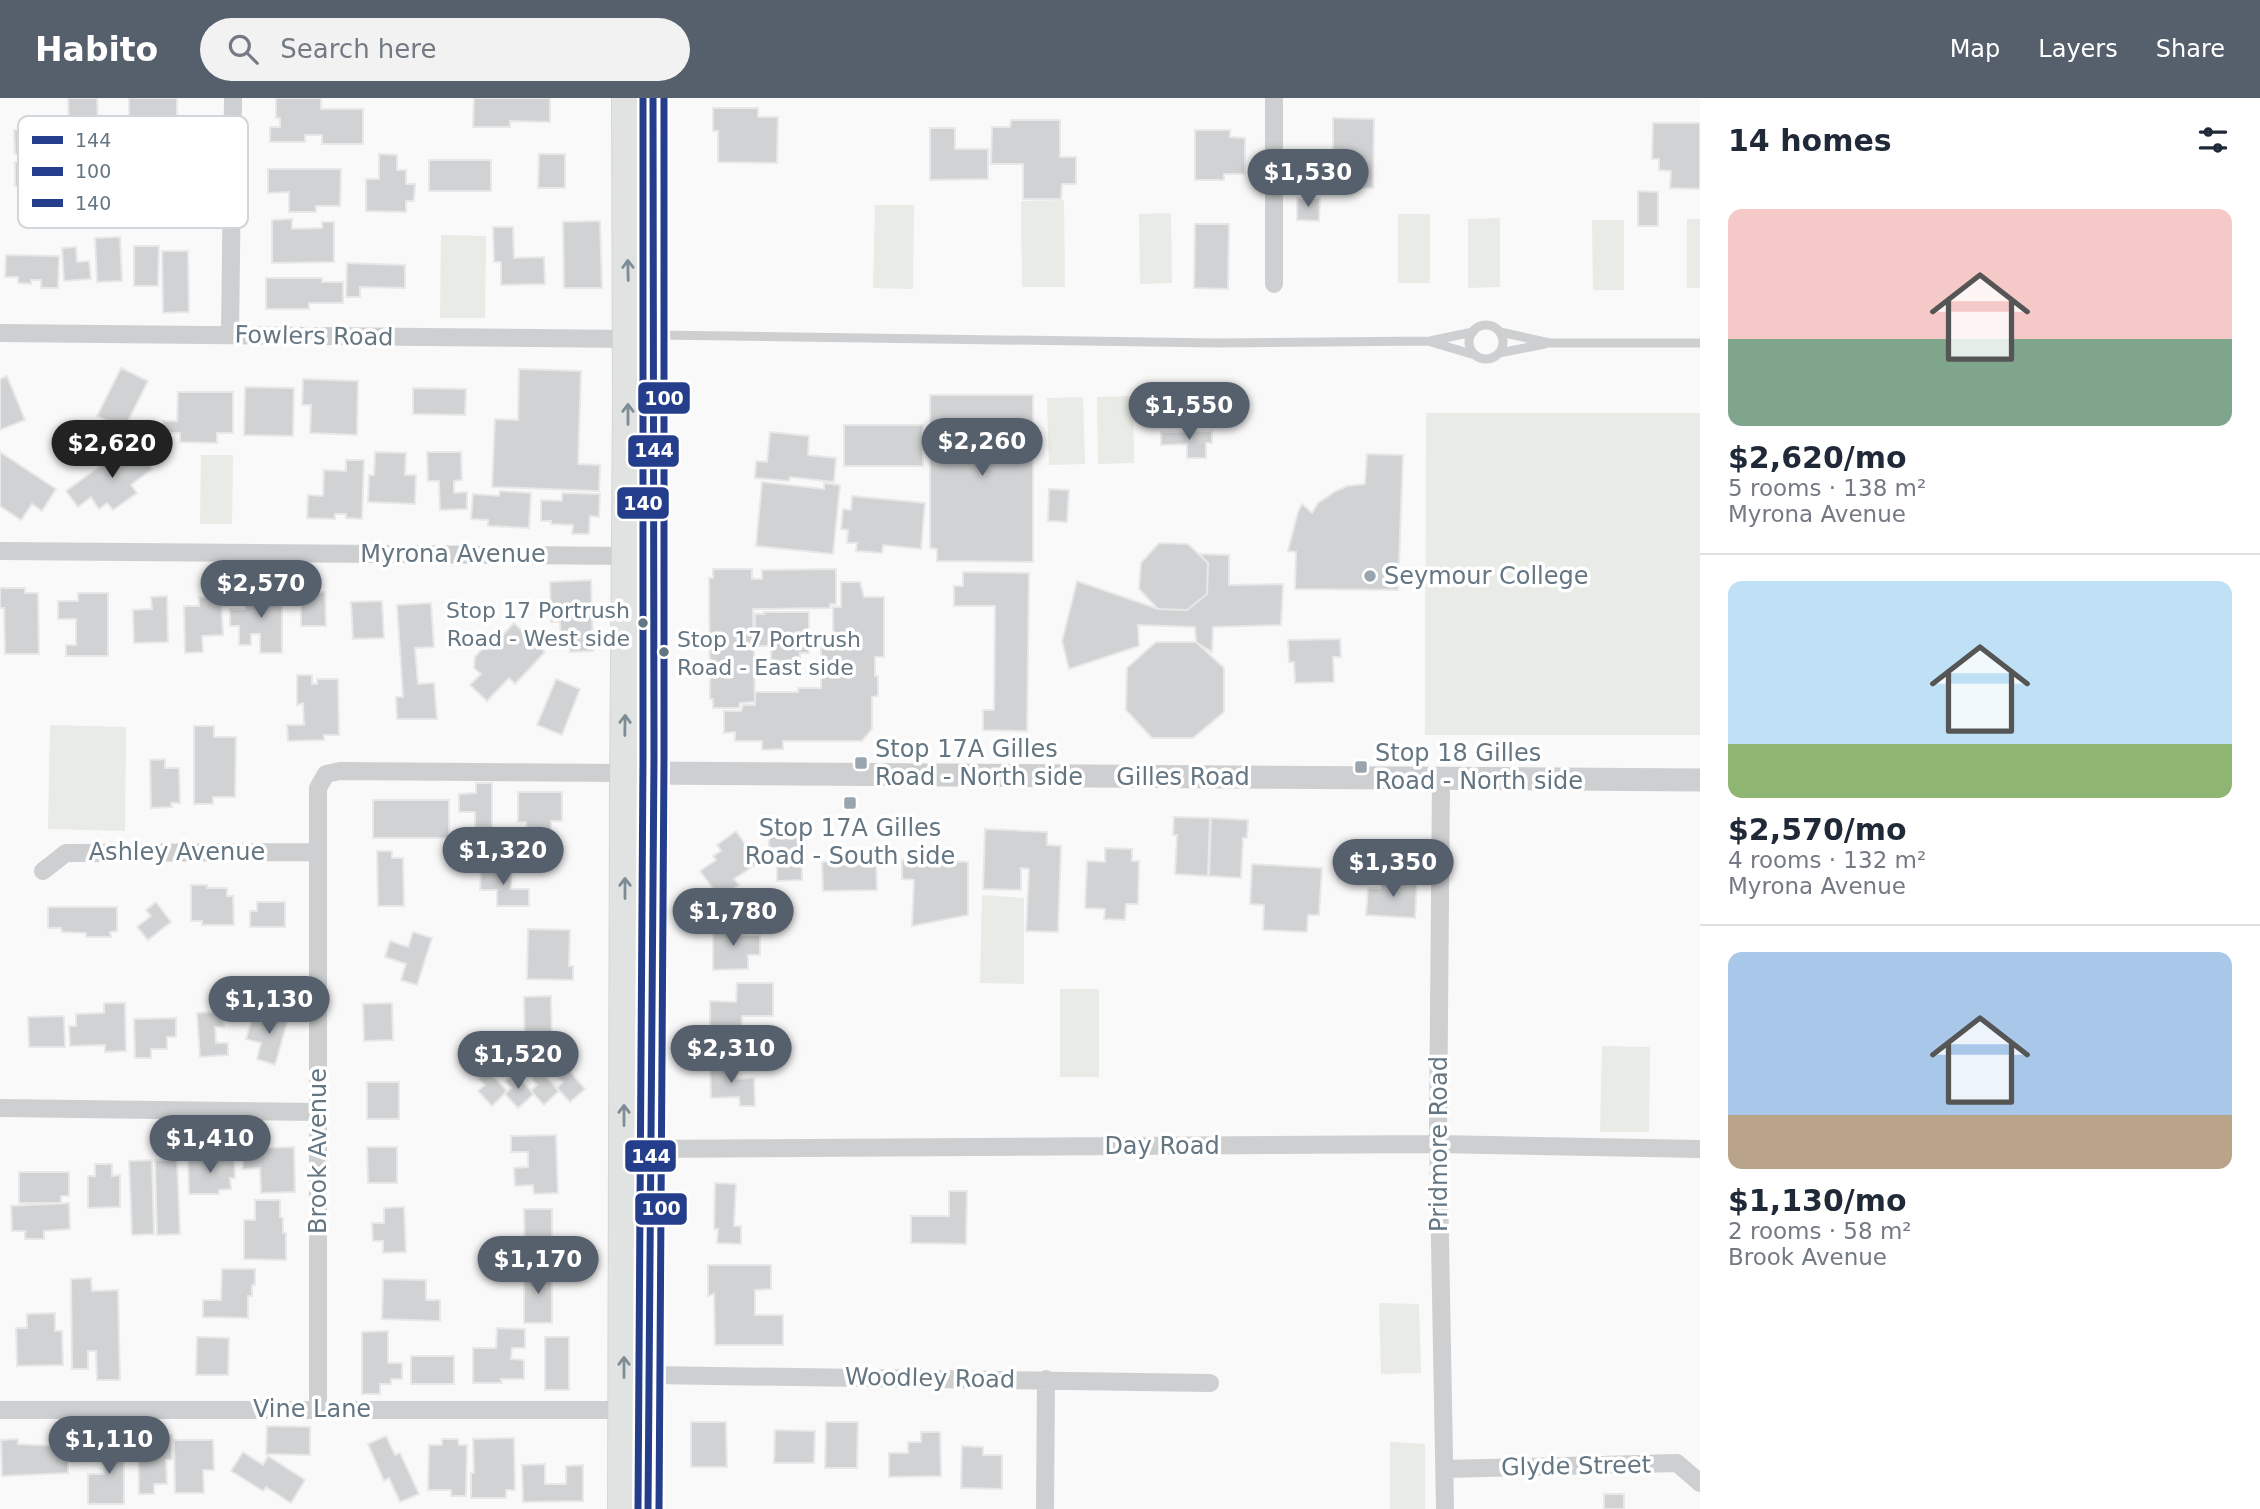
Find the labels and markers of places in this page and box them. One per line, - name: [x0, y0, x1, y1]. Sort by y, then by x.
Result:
- pin: $1,530: [1251, 150, 1365, 209]
- pin: $1,550: [1132, 382, 1246, 442]
- pin: $2,260: [925, 418, 1039, 478]
- pin: $2,620: [55, 420, 169, 480]
- pin: $2,570: [204, 560, 318, 620]
- place label: Seymour College: [1384, 562, 1589, 590]
- marker: Seymour College: [1362, 568, 1378, 584]
- place label: Stop 17 Portrush Road - West side: [446, 598, 630, 651]
- marker: Stop 17 Portrush Road - West side: [636, 616, 650, 630]
- place label: Stop 17 Portrush Road - East side: [677, 627, 861, 680]
- marker: Stop 17 Portrush Road - East side: [657, 645, 671, 659]
- place label: Stop 17A Gilles Road - North side: [875, 735, 1083, 791]
- place label: Stop 18 Gilles Road - North side: [1375, 739, 1583, 795]
- marker: Stop 17A Gilles Road - North side: [853, 755, 869, 771]
- marker: Stop 18 Gilles Road - North side: [1353, 759, 1369, 775]
- marker: Stop 17A Gilles Road - South side: [842, 795, 858, 811]
- place label: Stop 17A Gilles Road - South side: [745, 814, 955, 870]
- pin: $1,320: [446, 828, 560, 887]
- pin: $1,350: [1336, 840, 1450, 899]
- pin: $1,780: [676, 888, 790, 948]
- pin: $1,130: [212, 976, 326, 1036]
- pin: $2,310: [674, 1026, 788, 1085]
- pin: $1,520: [461, 1032, 575, 1091]
- pin: $1,410: [153, 1116, 267, 1175]
- pin: $1,170: [481, 1236, 595, 1296]
- pin: $1,110: [52, 1416, 166, 1476]

